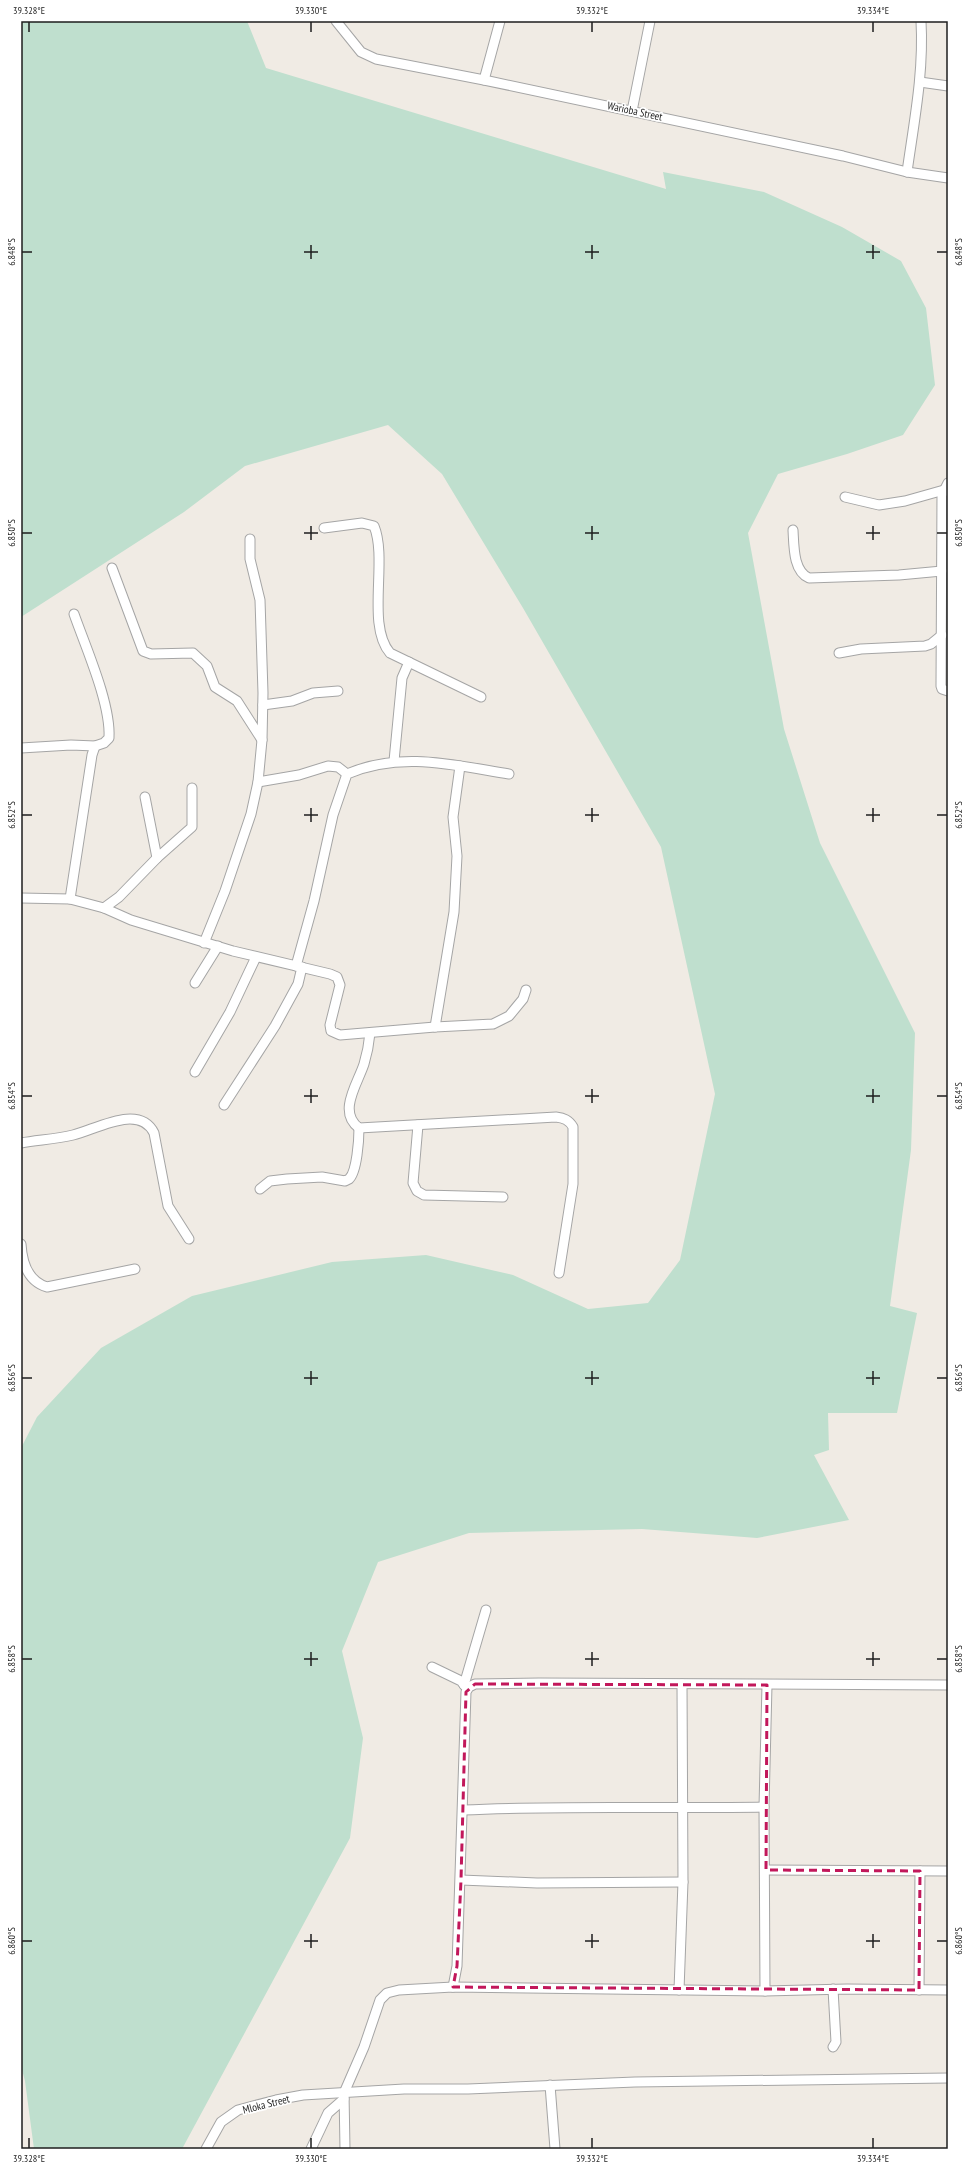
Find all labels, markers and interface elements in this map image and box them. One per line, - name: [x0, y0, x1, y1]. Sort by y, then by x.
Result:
- text: 39.328°E: [13, 4, 45, 17]
- text: 39.330°E: [295, 4, 327, 17]
- text: 39.332°E: [576, 4, 608, 17]
- text: 39.334°E: [857, 4, 889, 17]
- street label: Warioba Street: [606, 98, 664, 124]
- text: 6.848°S: [5, 238, 18, 266]
- text: 6.848°S: [952, 238, 965, 266]
- text: 6.850°S: [5, 519, 18, 547]
- text: 6.850°S: [952, 519, 965, 547]
- text: 6.852°S: [5, 801, 18, 829]
- text: 6.852°S: [952, 801, 965, 829]
- text: 6.854°S: [5, 1082, 18, 1110]
- text: 6.854°S: [952, 1082, 965, 1110]
- text: 6.856°S: [5, 1364, 18, 1392]
- text: 6.856°S: [952, 1364, 965, 1392]
- text: 6.858°S: [5, 1645, 18, 1673]
- text: 6.858°S: [952, 1645, 965, 1673]
- text: 6.860°S: [5, 1927, 18, 1955]
- text: 6.860°S: [952, 1927, 965, 1955]
- street label: Mloka Street: [241, 2091, 291, 2117]
- text: 39.328°E: [13, 2152, 45, 2165]
- text: 39.330°E: [295, 2152, 327, 2165]
- text: 39.332°E: [576, 2152, 608, 2165]
- text: 39.334°E: [857, 2152, 889, 2165]

